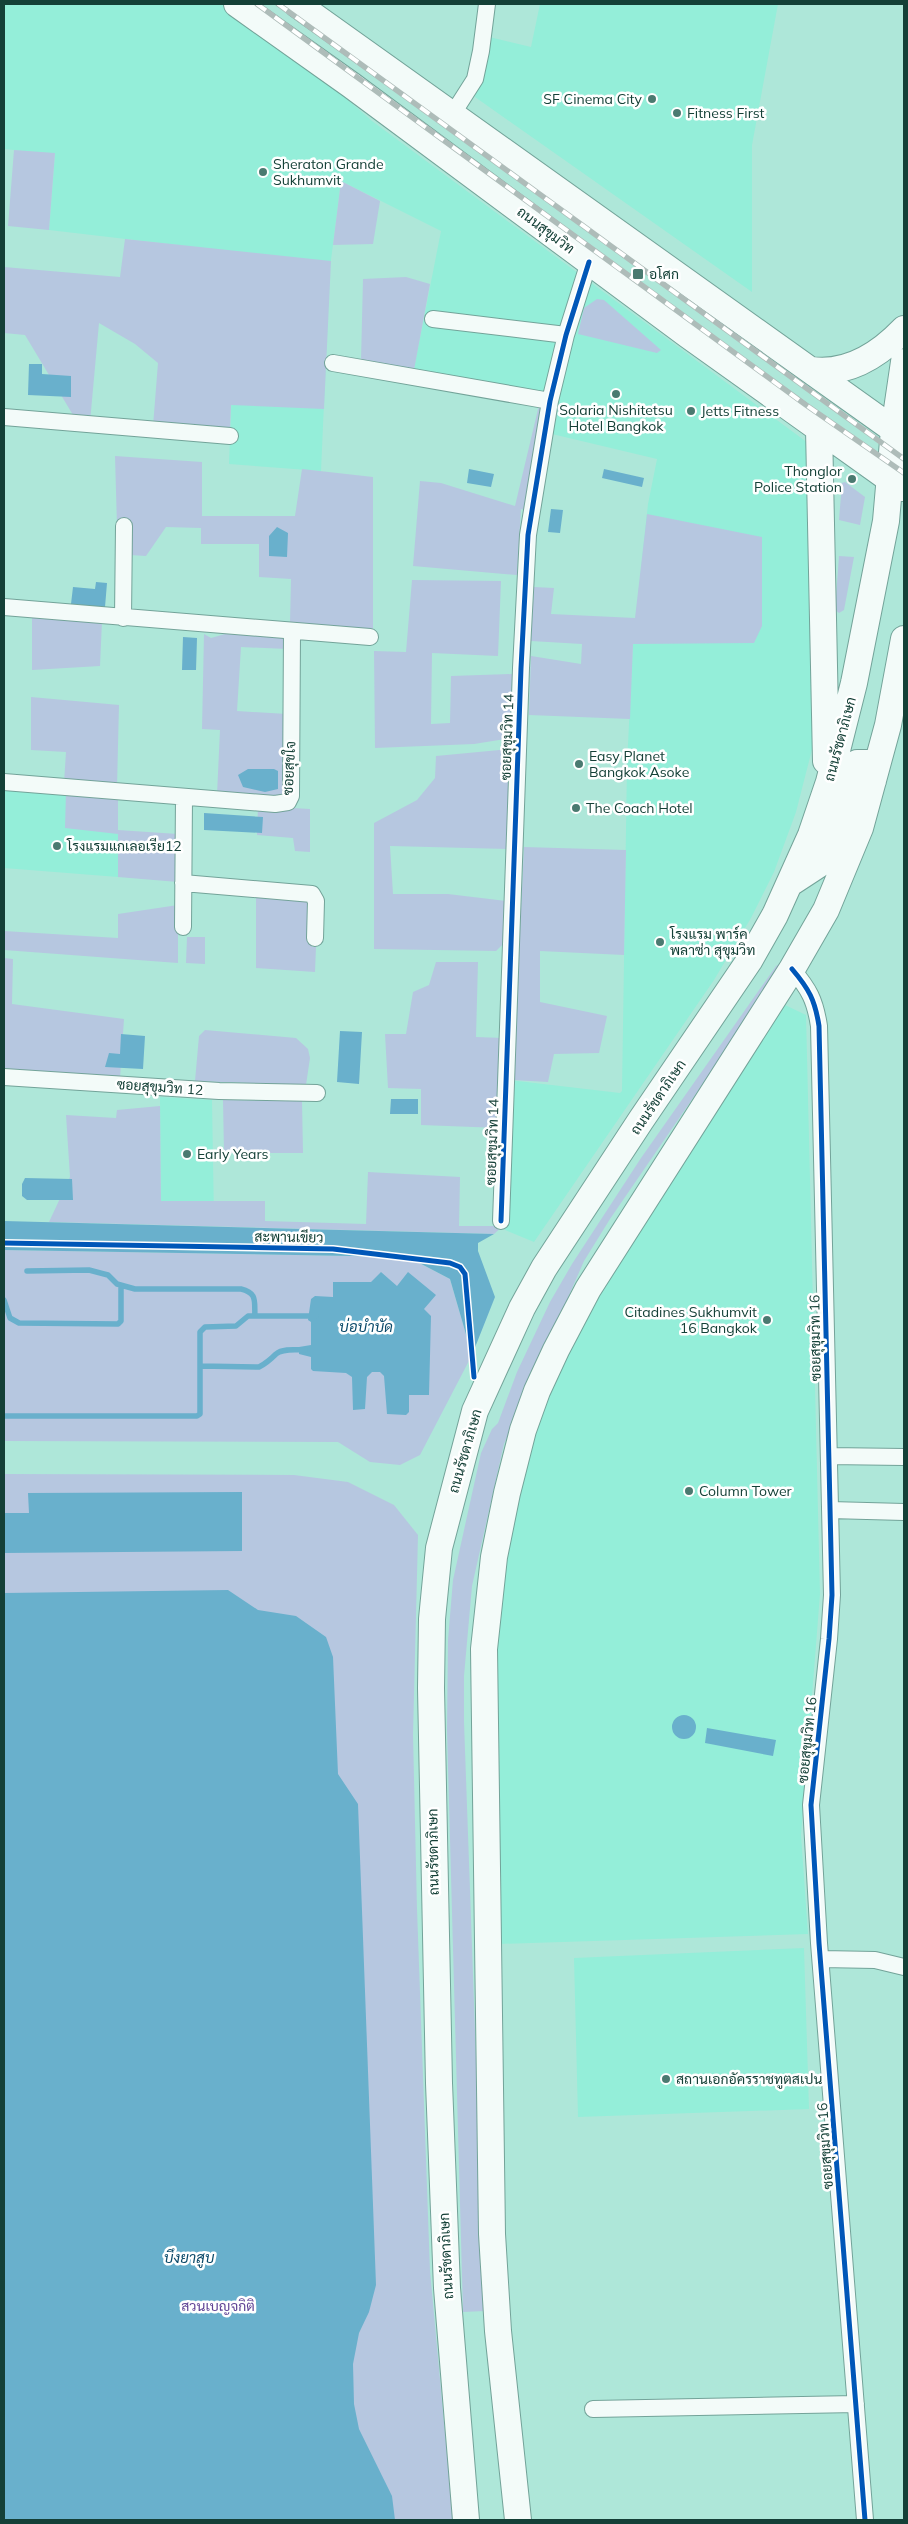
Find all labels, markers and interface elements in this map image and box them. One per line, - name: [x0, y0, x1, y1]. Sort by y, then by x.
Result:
- place label: SF Cinema City: [543, 90, 643, 108]
- marker: SF Cinema City: [646, 93, 658, 105]
- place label: Fitness First: [687, 104, 765, 122]
- marker: Fitness First: [671, 107, 683, 119]
- place label: Sheraton Grande Sukhumvit: [273, 155, 384, 189]
- marker: Sheraton Grande Sukhumvit: [257, 166, 269, 178]
- street label: ถนนสุขุมวิท: [513, 203, 578, 258]
- place label: อโศก: [649, 265, 679, 283]
- marker: อโศก: [631, 267, 645, 281]
- marker: Solaria Nishitetsu Hotel Bangkok: [610, 388, 622, 400]
- place label: Solaria Nishitetsu Hotel Bangkok: [559, 401, 673, 435]
- place label: Jetts Fitness: [701, 402, 779, 420]
- marker: Jetts Fitness: [685, 405, 697, 417]
- place label: Thonglor Police Station: [754, 462, 843, 496]
- marker: Thonglor Police Station: [846, 473, 858, 485]
- street label: ซอยสุขุมวิท 14: [496, 693, 519, 781]
- street label: ถนนรัชดาภิเษก: [820, 695, 860, 783]
- street label: ซอยสุขใจ: [279, 740, 300, 796]
- place label: Easy Planet Bangkok Asoke: [589, 747, 689, 781]
- marker: Easy Planet Bangkok Asoke: [573, 758, 585, 770]
- place label: The Coach Hotel: [586, 799, 693, 817]
- marker: The Coach Hotel: [570, 802, 582, 814]
- place label: โรงแรมแกเลอเรีย12: [66, 837, 182, 855]
- marker: โรงแรมแกเลอเรีย12: [51, 840, 63, 852]
- place label: โรงแรม พาร์ค พลาซ่า สุขุมวิท: [669, 925, 755, 960]
- marker: โรงแรม พาร์ค พลาซ่า สุขุมวิท: [654, 936, 666, 948]
- street label: ถนนรัชดาภิเษก: [626, 1056, 690, 1138]
- street label: ซอยสุขุมวิท 12: [116, 1075, 204, 1100]
- street label: ซอยสุขุมวิท 14: [481, 1098, 504, 1186]
- place label: Early Years: [197, 1145, 268, 1163]
- marker: Early Years: [181, 1148, 193, 1160]
- street label: สะพานเขียว: [254, 1227, 324, 1247]
- street label: ซอยสุขุมวิท 16: [805, 1294, 826, 1382]
- place label: Citadines Sukhumvit 16 Bangkok: [624, 1303, 758, 1337]
- marker: Citadines Sukhumvit 16 Bangkok: [761, 1314, 773, 1326]
- water label: บ่อบำบัด: [339, 1317, 393, 1336]
- street label: ถนนรัชดาภิเษก: [444, 1407, 486, 1495]
- place label: Column Tower: [699, 1482, 793, 1500]
- marker: Column Tower: [683, 1485, 695, 1497]
- street label: ซอยสุขุมวิท 16: [794, 1696, 821, 1784]
- street label: ถนนรัชดาภิเษก: [423, 1808, 443, 1896]
- place label: สถานเอกอัครราชทูตสเปน: [676, 2070, 822, 2089]
- marker: สถานเอกอัครราชทูตสเปน: [660, 2073, 672, 2085]
- street label: ซอยสุขุมวิท 16: [813, 2102, 838, 2190]
- street label: ถนนรัชดาภิเษก: [435, 2212, 457, 2300]
- water label: บึงยาสูบ: [164, 2248, 215, 2268]
- park label: สวนเบญจกิติ: [181, 2297, 255, 2315]

